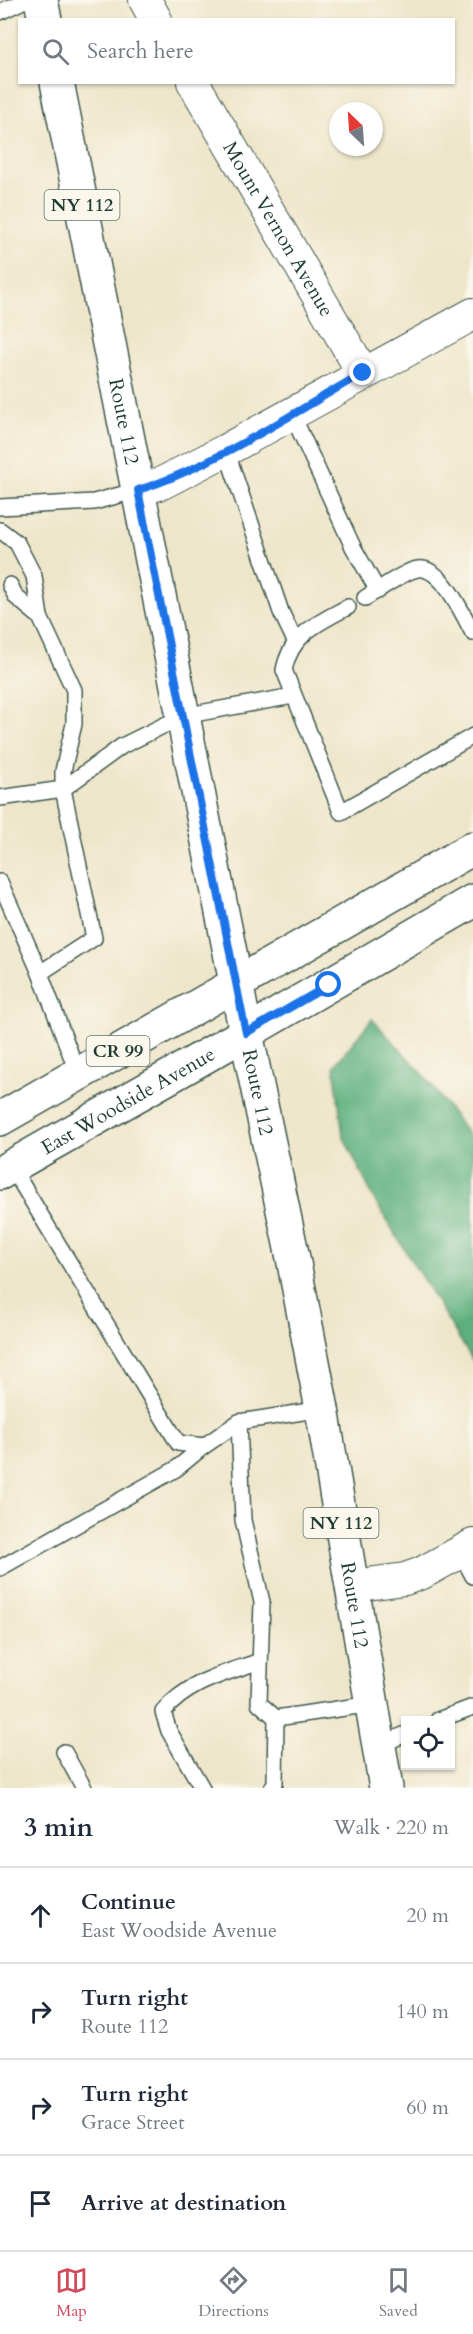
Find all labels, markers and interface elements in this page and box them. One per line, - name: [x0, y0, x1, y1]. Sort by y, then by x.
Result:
- search box: [18, 18, 455, 84]
- icon: search: [39, 35, 72, 68]
- text: Search here: [87, 36, 194, 66]
- north arrow: [329, 102, 383, 156]
- street label: Mount Vernon Avenue: [217, 136, 340, 322]
- road number: NY 112: [44, 190, 119, 220]
- route end: [349, 359, 375, 385]
- street label: Route 112: [102, 376, 146, 467]
- route start: [315, 971, 341, 997]
- road number: CR 99: [86, 1036, 150, 1066]
- street label: East Woodside Avenue: [36, 1040, 220, 1161]
- street label: Route 112: [236, 1047, 280, 1138]
- road number: NY 112: [304, 1508, 378, 1538]
- street label: Route 112: [334, 1560, 375, 1650]
- map controls: [401, 1716, 455, 1770]
- button: locate: [401, 1716, 455, 1770]
- text: 3 min: [24, 1810, 93, 1845]
- text: Walk · 220 m: [334, 1814, 449, 1841]
- text: Continue: [81, 1887, 176, 1917]
- icon: ahead: [24, 1899, 57, 1932]
- text: 20 m: [406, 1902, 449, 1929]
- text: East Woodside Avenue: [81, 1917, 277, 1944]
- text: Turn right: [81, 1983, 188, 2013]
- icon: right: [24, 1995, 57, 2028]
- text: 140 m: [396, 1998, 449, 2025]
- text: Route 112: [81, 2013, 168, 2040]
- text: Turn right: [81, 2079, 188, 2109]
- icon: right: [24, 2091, 57, 2124]
- text: 60 m: [406, 2094, 449, 2121]
- text: Grace Street: [81, 2109, 184, 2136]
- icon: arrive: [24, 2187, 57, 2220]
- text: Arrive at destination: [81, 2188, 286, 2218]
- tab: Map: [55, 2264, 88, 2322]
- tab: Directions: [198, 2264, 269, 2322]
- tab: Saved: [379, 2264, 418, 2322]

